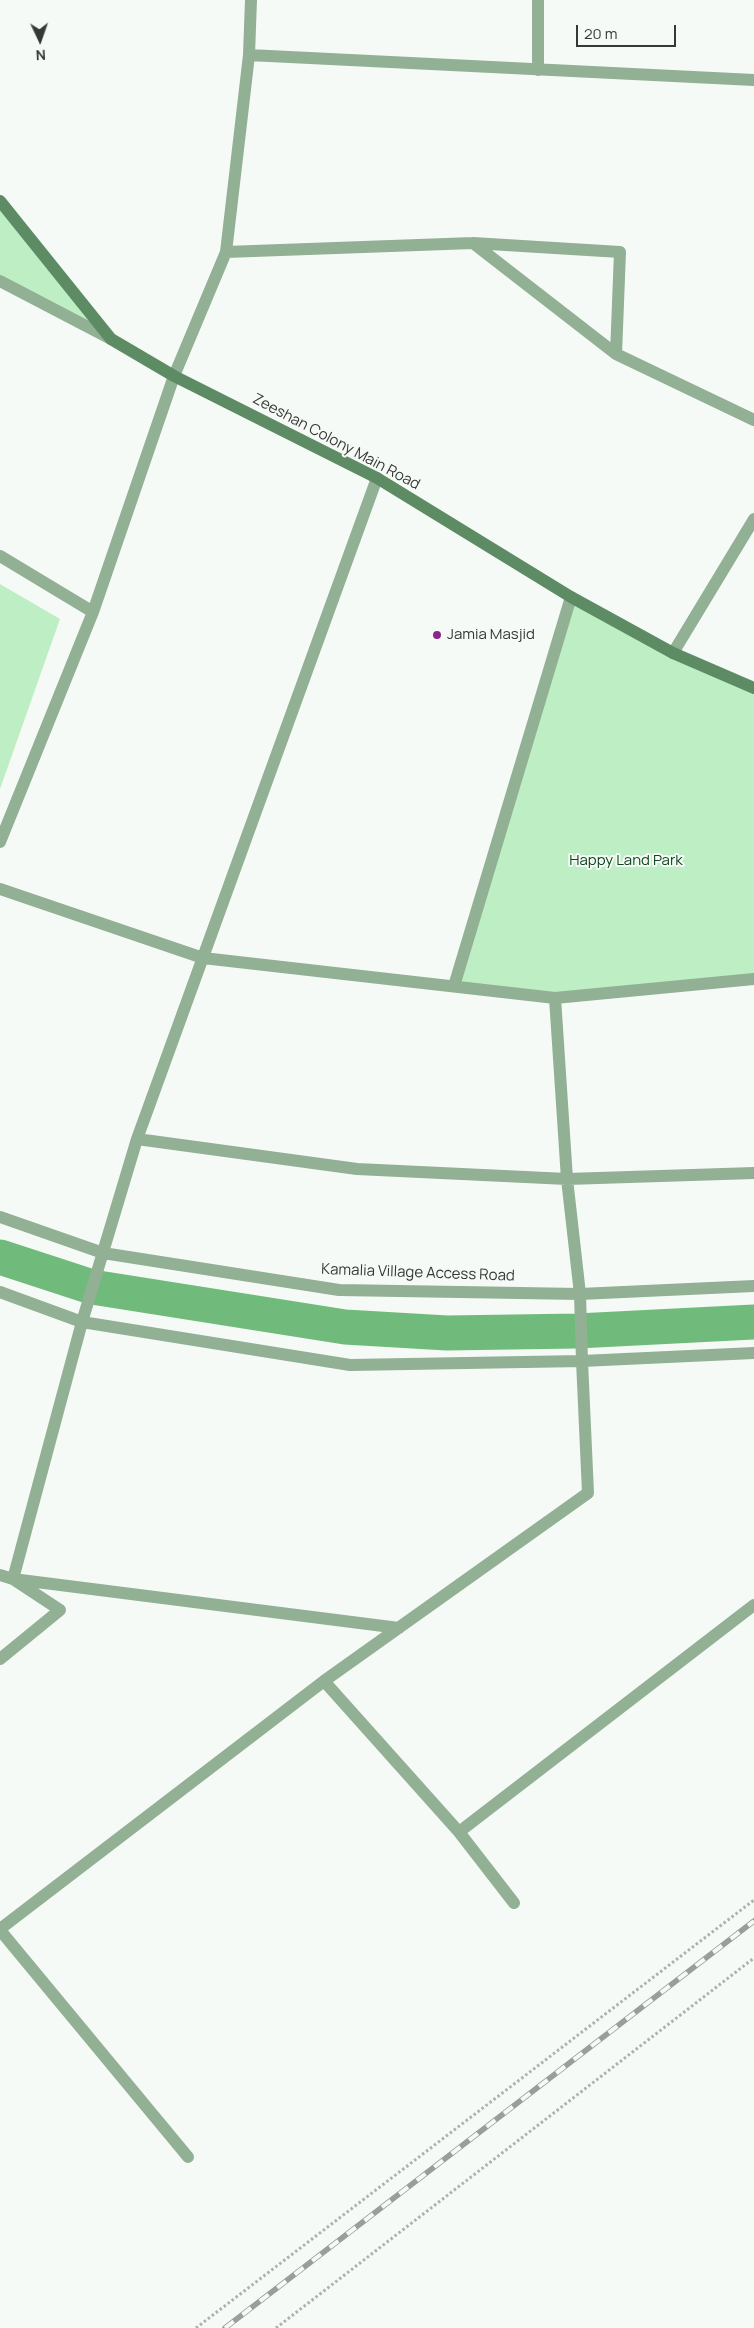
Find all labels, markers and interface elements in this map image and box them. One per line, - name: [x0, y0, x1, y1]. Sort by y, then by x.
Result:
- north arrow: [15, 15, 65, 65]
- scale bar: [579, 15, 679, 47]
- text: 20 m: [584, 23, 617, 44]
- text: N: [35, 46, 46, 65]
- street label: Zeeshan Colony Main Road: [249, 390, 423, 494]
- place label: Jamia Masjid: [447, 626, 535, 644]
- marker: Jamia Masjid: [431, 629, 443, 641]
- park label: Happy Land Park: [569, 852, 683, 870]
- street label: Kamalia Village Access Road: [321, 1261, 515, 1285]

